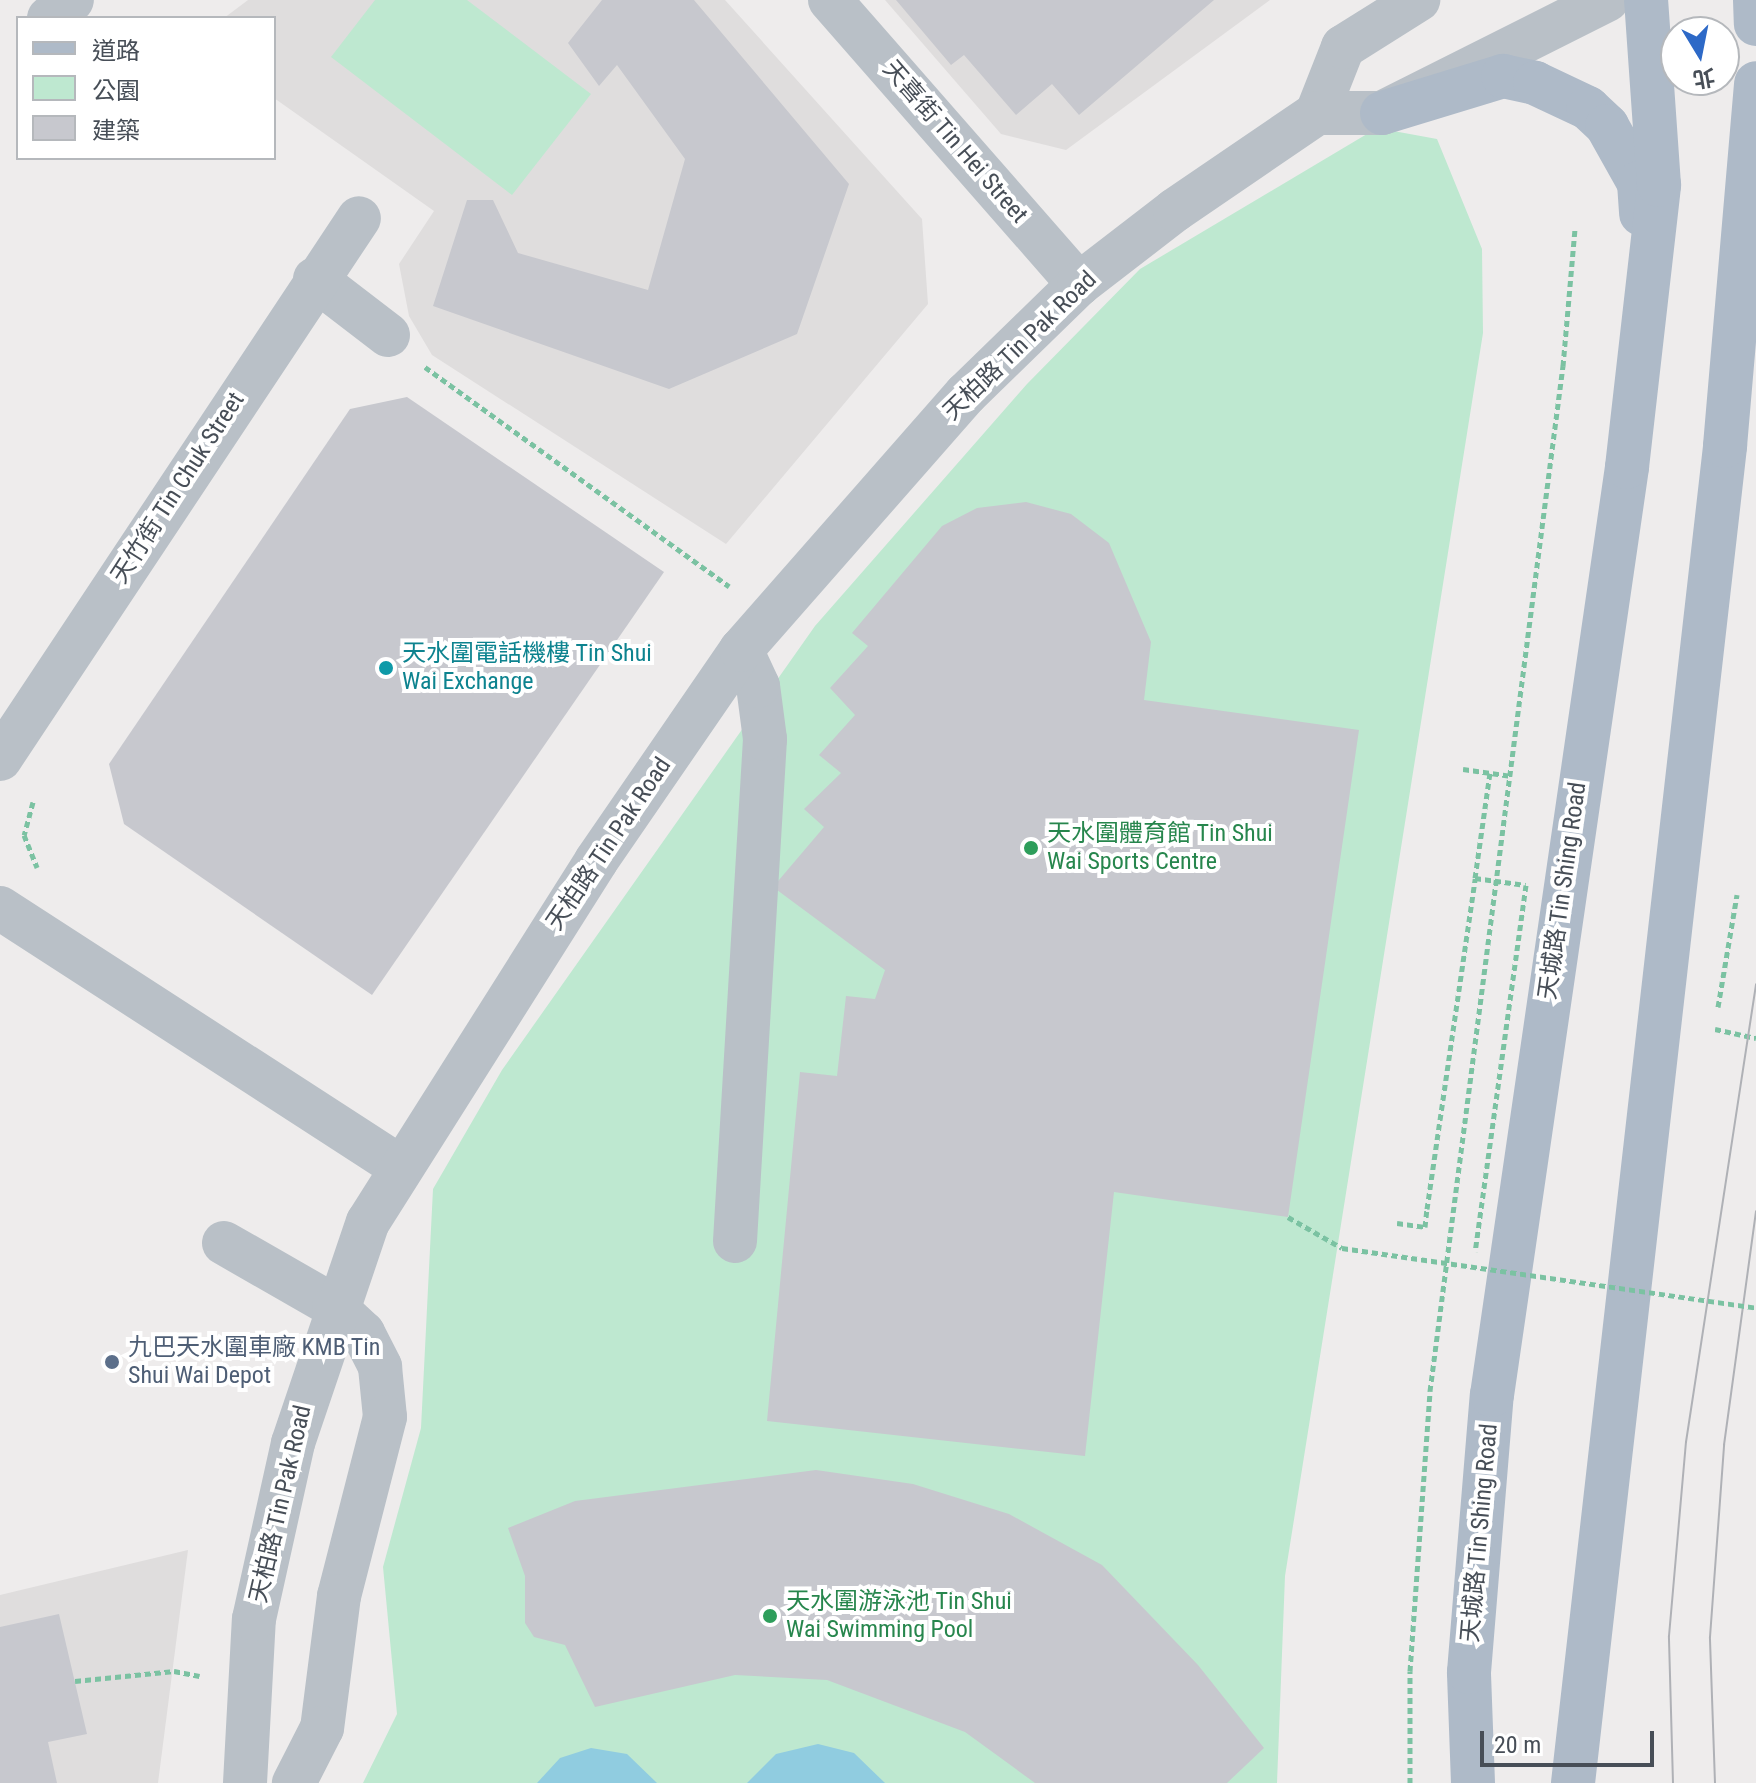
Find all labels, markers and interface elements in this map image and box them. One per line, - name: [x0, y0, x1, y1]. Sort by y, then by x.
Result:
- legend: [16, 16, 276, 160]
- north arrow: [1660, 16, 1740, 96]
- text: 道路: [92, 37, 140, 65]
- street label: 天喜街 Tin Hei Street: [877, 55, 1033, 229]
- text: 北: [1691, 64, 1717, 92]
- text: 公園: [92, 77, 140, 105]
- text: 建築: [92, 117, 140, 145]
- street label: 天柏路 Tin Pak Road: [937, 266, 1103, 426]
- street label: 天竹街 Tin Chuk Street: [105, 387, 251, 589]
- place label: 天水圍電話機樓 Tin Shui Wai Exchange: [402, 640, 652, 696]
- marker: 天水圍電話機樓 Tin Shui Wai Exchange: [377, 659, 395, 677]
- street label: 天柏路 Tin Pak Road: [541, 752, 677, 936]
- street label: 天城路 Tin Shing Road: [1533, 780, 1593, 1002]
- place label: 天水圍體育館 Tin Shui Wai Sports Centre: [1047, 820, 1273, 876]
- marker: 天水圍體育館 Tin Shui Wai Sports Centre: [1022, 839, 1040, 857]
- place label: 九巴天水圍車廠 KMB Tin Shui Wai Depot: [128, 1334, 381, 1390]
- marker: 九巴天水圍車廠 KMB Tin Shui Wai Depot: [103, 1353, 121, 1371]
- street label: 天柏路 Tin Pak Road: [244, 1402, 318, 1606]
- street label: 天城路 Tin Shing Road: [1456, 1422, 1504, 1644]
- place label: 天水圍游泳池 Tin Shui Wai Swimming Pool: [786, 1588, 1012, 1644]
- marker: 天水圍游泳池 Tin Shui Wai Swimming Pool: [761, 1607, 779, 1625]
- scale bar: [1484, 1715, 1658, 1765]
- text: 20 m: [1494, 1731, 1541, 1759]

